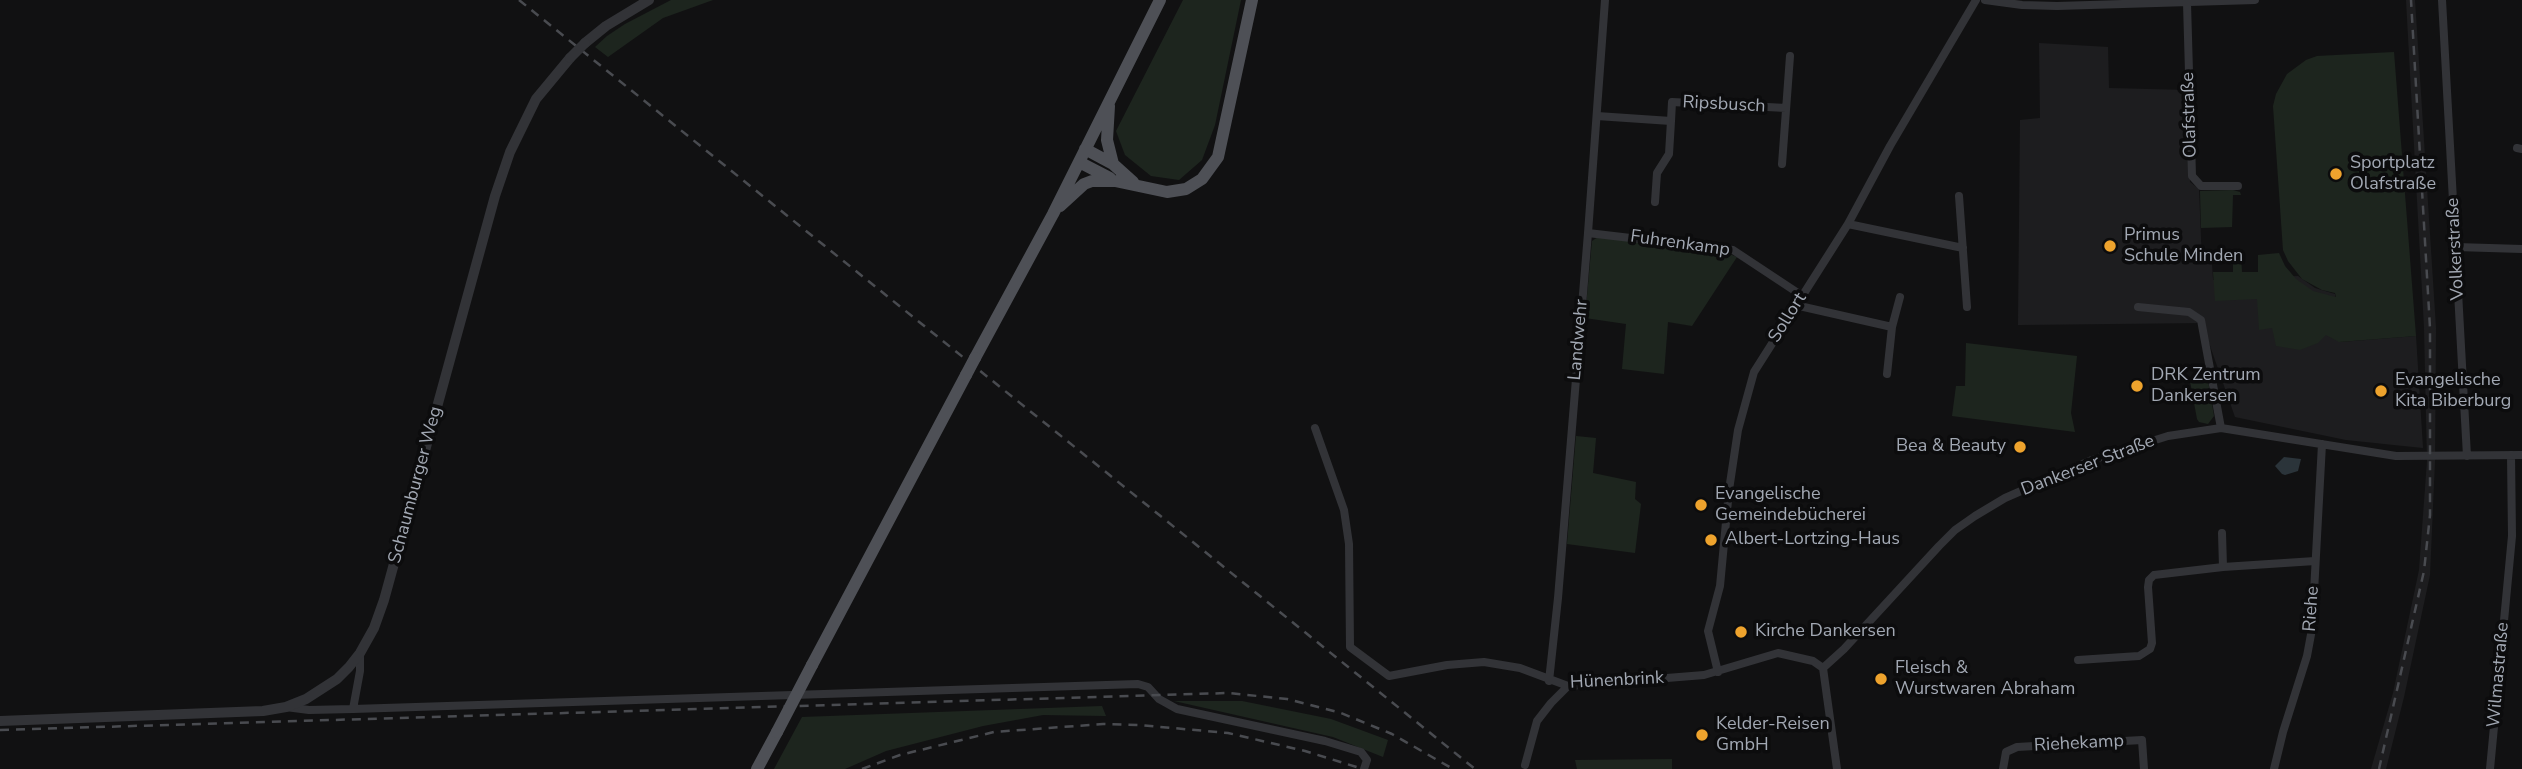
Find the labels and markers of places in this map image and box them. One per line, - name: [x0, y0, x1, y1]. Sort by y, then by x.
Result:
- place label: Sportplatz Olafstraße: [2350, 153, 2436, 196]
- marker: Sportplatz Olafstraße: [2328, 166, 2344, 182]
- place label: Primus Schule Minden: [2124, 225, 2243, 268]
- marker: Primus Schule Minden: [2102, 238, 2118, 254]
- place label: DRK Zentrum Dankersen: [2151, 365, 2261, 408]
- place label: Evangelische Kita Biberburg: [2395, 370, 2511, 412]
- marker: DRK Zentrum Dankersen: [2129, 378, 2145, 394]
- marker: Evangelische Kita Biberburg: [2373, 383, 2389, 399]
- place label: Bea & Beauty: [1896, 436, 2006, 458]
- marker: Bea & Beauty: [2012, 439, 2028, 455]
- place label: Evangelische Gemeindebücherei: [1715, 484, 1866, 526]
- marker: Evangelische Gemeindebücherei: [1693, 497, 1709, 513]
- place label: Albert-Lortzing-Haus: [1725, 529, 1900, 551]
- marker: Albert-Lortzing-Haus: [1703, 532, 1719, 548]
- place label: Kirche Dankersen: [1755, 621, 1896, 643]
- marker: Kirche Dankersen: [1733, 624, 1749, 640]
- place label: Fleisch & Wurstwaren Abraham: [1895, 658, 2075, 700]
- marker: Fleisch & Wurstwaren Abraham: [1873, 671, 1889, 687]
- place label: Kelder-Reisen GmbH: [1716, 714, 1830, 756]
- marker: Kelder-Reisen GmbH: [1694, 727, 1710, 743]

